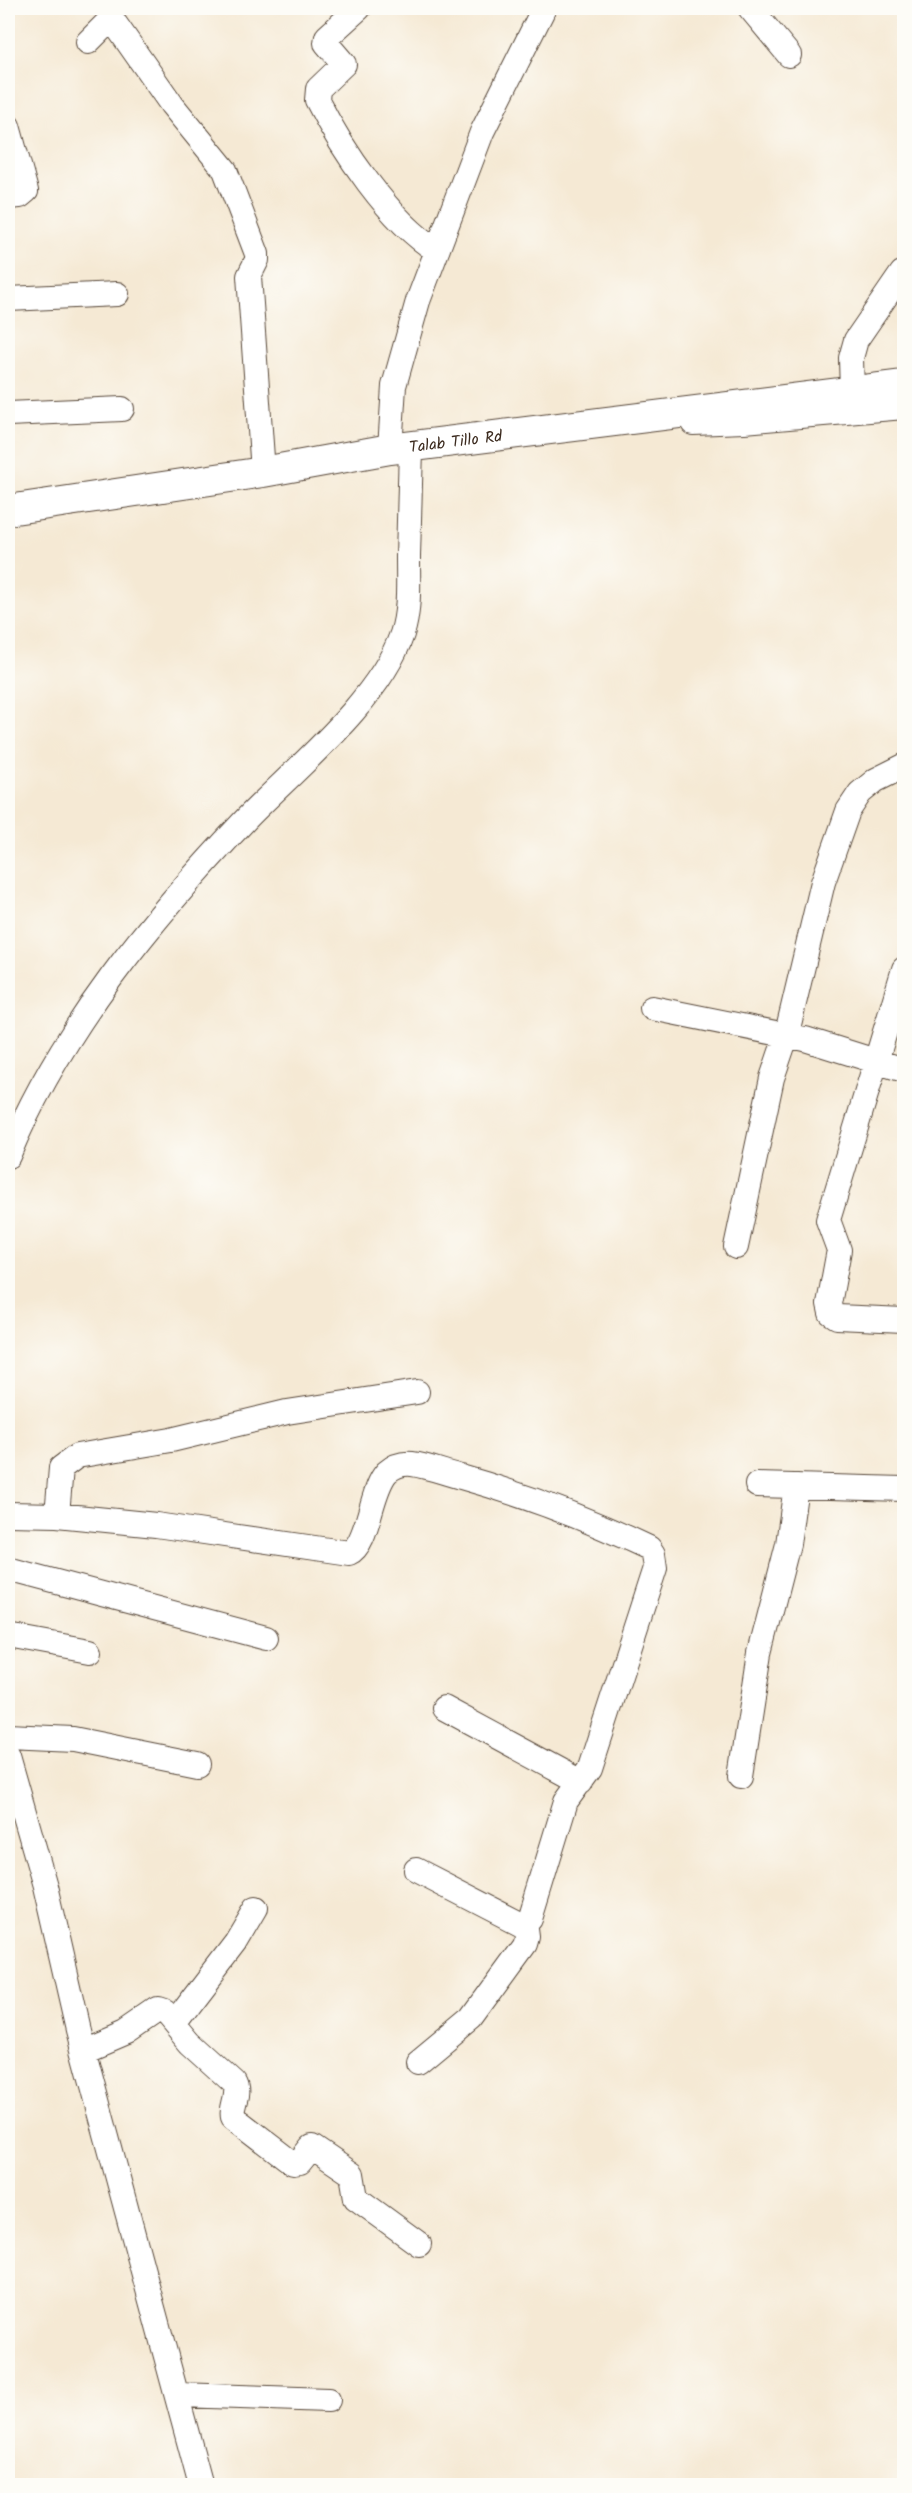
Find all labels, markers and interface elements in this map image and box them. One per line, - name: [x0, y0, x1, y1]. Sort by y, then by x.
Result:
- street label: Talab Tillo Rd: [408, 424, 505, 461]

